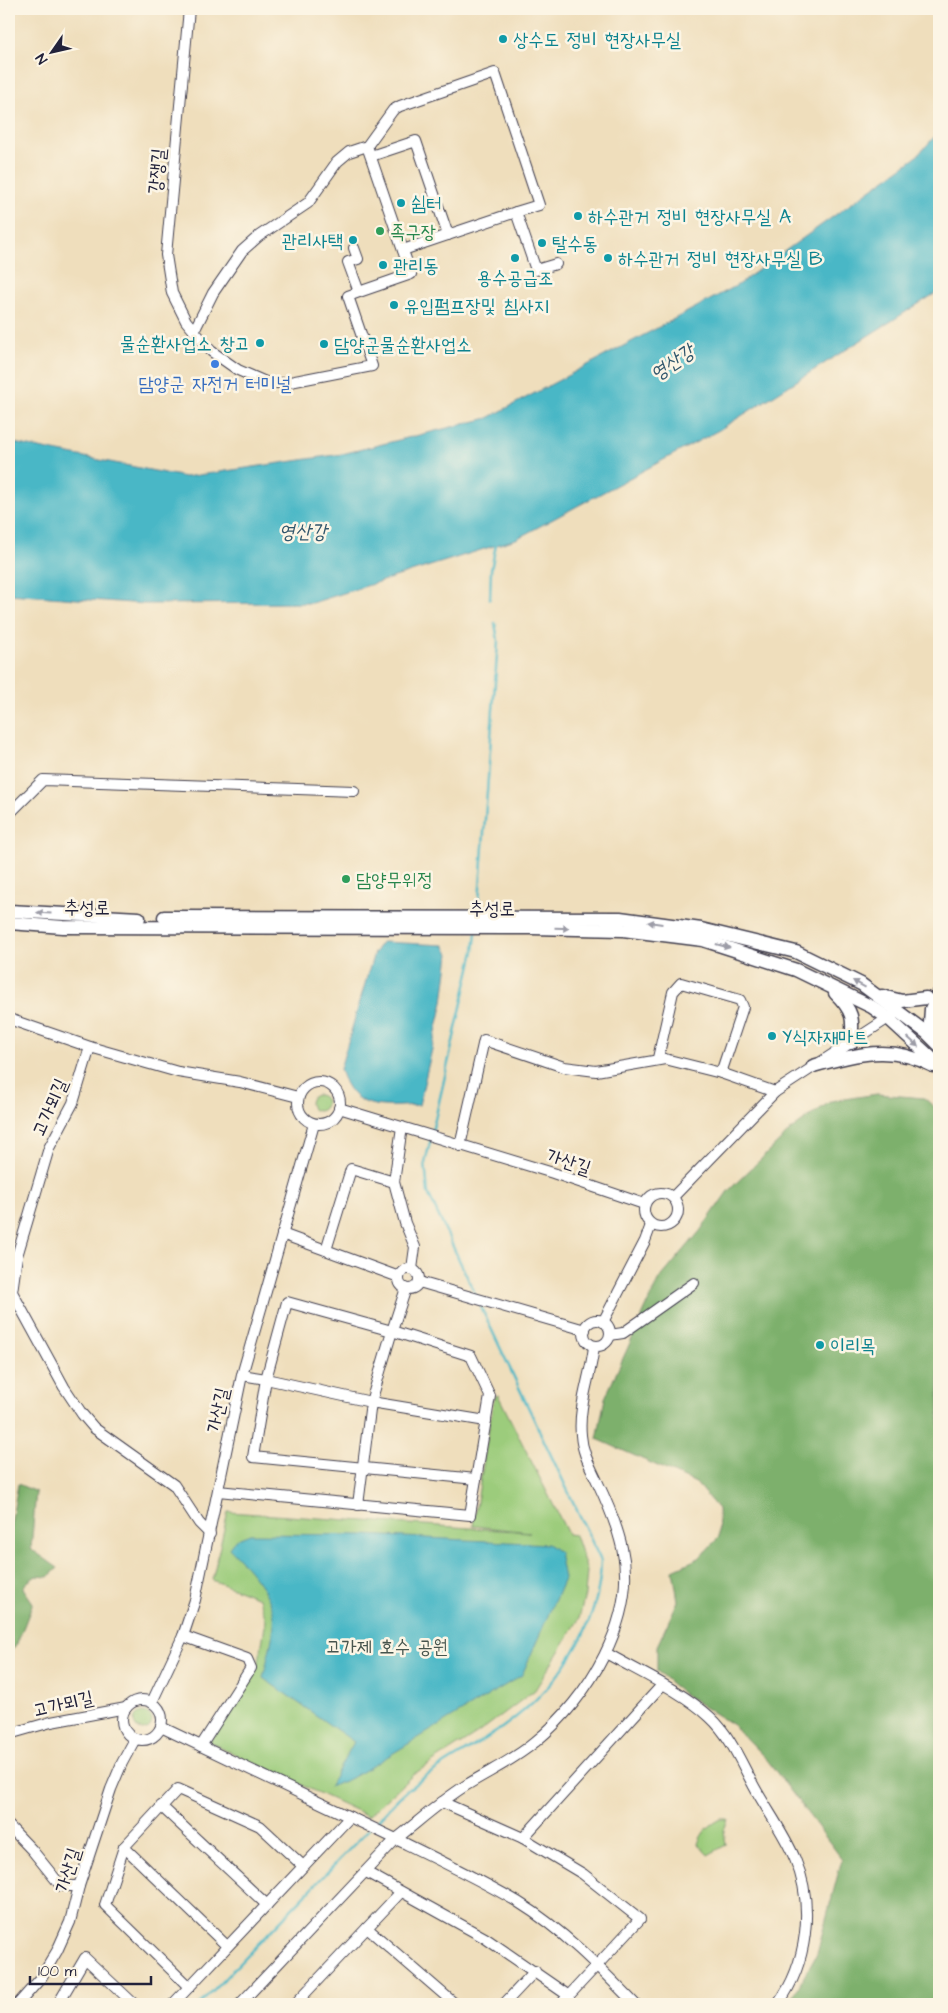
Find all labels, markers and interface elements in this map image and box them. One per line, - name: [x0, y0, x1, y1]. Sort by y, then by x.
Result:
- place label: 상수도 정비 현장사무실: [513, 27, 681, 54]
- north arrow: [28, 28, 78, 78]
- marker: 상수도 정비 현장사무실: [497, 33, 509, 45]
- text: N: [31, 49, 53, 68]
- street label: 강쟁길: [142, 147, 173, 195]
- place label: 쉼터: [411, 191, 442, 218]
- marker: 쉼터: [395, 197, 407, 209]
- place label: 하수관거 정비 현장사무실 A: [588, 204, 791, 231]
- marker: 하수관거 정비 현장사무실 A: [572, 210, 584, 222]
- place label: 족구장: [390, 219, 436, 246]
- marker: 족구장: [374, 225, 386, 237]
- place label: 관리사택: [282, 228, 343, 255]
- place label: 탈수동: [552, 231, 598, 258]
- marker: 관리사택: [347, 234, 359, 246]
- marker: 탈수동: [536, 237, 548, 249]
- place label: 하수관거 정비 현장사무실 B: [618, 246, 823, 273]
- marker: 용수공급조: [509, 252, 521, 264]
- marker: 하수관거 정비 현장사무실 B: [602, 252, 614, 264]
- place label: 관리동: [393, 253, 439, 280]
- marker: 관리동: [377, 259, 389, 271]
- place label: 용수공급조: [477, 265, 553, 292]
- place label: 유입펌프장및 침사지: [404, 293, 549, 320]
- marker: 유입펌프장및 침사지: [388, 299, 400, 311]
- place label: 물순환사업소 창고: [120, 331, 250, 358]
- place label: 담양군물순환사업소: [334, 332, 472, 359]
- water label: 영산강: [645, 336, 703, 388]
- marker: 물순환사업소 창고: [254, 337, 266, 349]
- marker: 담양군물순환사업소: [318, 338, 330, 350]
- marker: 담양군 자전거 터미널: [209, 358, 221, 370]
- place label: 담양군 자전거 터미널: [139, 371, 292, 398]
- water label: 영산강: [279, 518, 330, 546]
- place label: 담양무위정: [356, 867, 432, 894]
- marker: 담양무위정: [340, 873, 352, 885]
- street label: 추성로: [64, 895, 110, 922]
- street label: 추성로: [469, 896, 515, 923]
- one-way arrow: [36, 909, 52, 917]
- one-way arrow: [646, 919, 662, 927]
- one-way arrow: [555, 925, 571, 933]
- one-way arrow: [716, 942, 731, 950]
- one-way arrow: [852, 980, 866, 988]
- place label: Y식자재마트: [782, 1024, 869, 1051]
- marker: Y식자재마트: [766, 1030, 778, 1042]
- one-way arrow: [907, 1036, 920, 1047]
- street label: 고가뫼길: [26, 1074, 75, 1141]
- street label: 가산길: [543, 1142, 595, 1182]
- place label: 이리목: [830, 1333, 876, 1360]
- marker: 이리목: [814, 1339, 826, 1351]
- street label: 가산길: [200, 1385, 236, 1436]
- park label: 고가제 호수 공원: [326, 1634, 448, 1661]
- street label: 고가뫼길: [31, 1684, 96, 1724]
- street label: 가산길: [49, 1845, 88, 1896]
- scale bar: [30, 1953, 151, 1985]
- text: 100 m: [38, 1961, 77, 1982]

